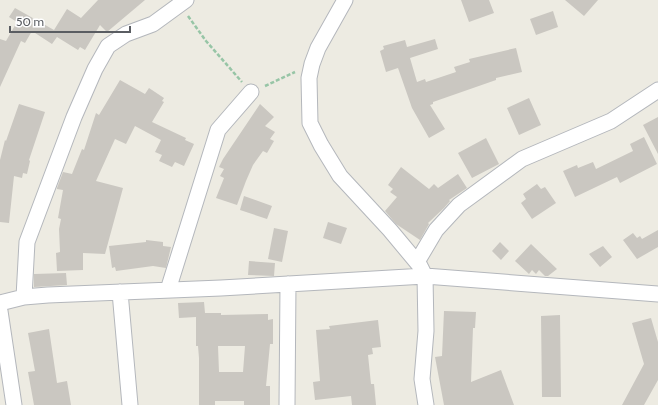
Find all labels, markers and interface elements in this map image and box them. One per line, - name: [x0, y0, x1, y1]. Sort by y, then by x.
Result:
- scale bar: [10, 8, 130, 34]
- text: 50 m: [16, 14, 44, 29]

